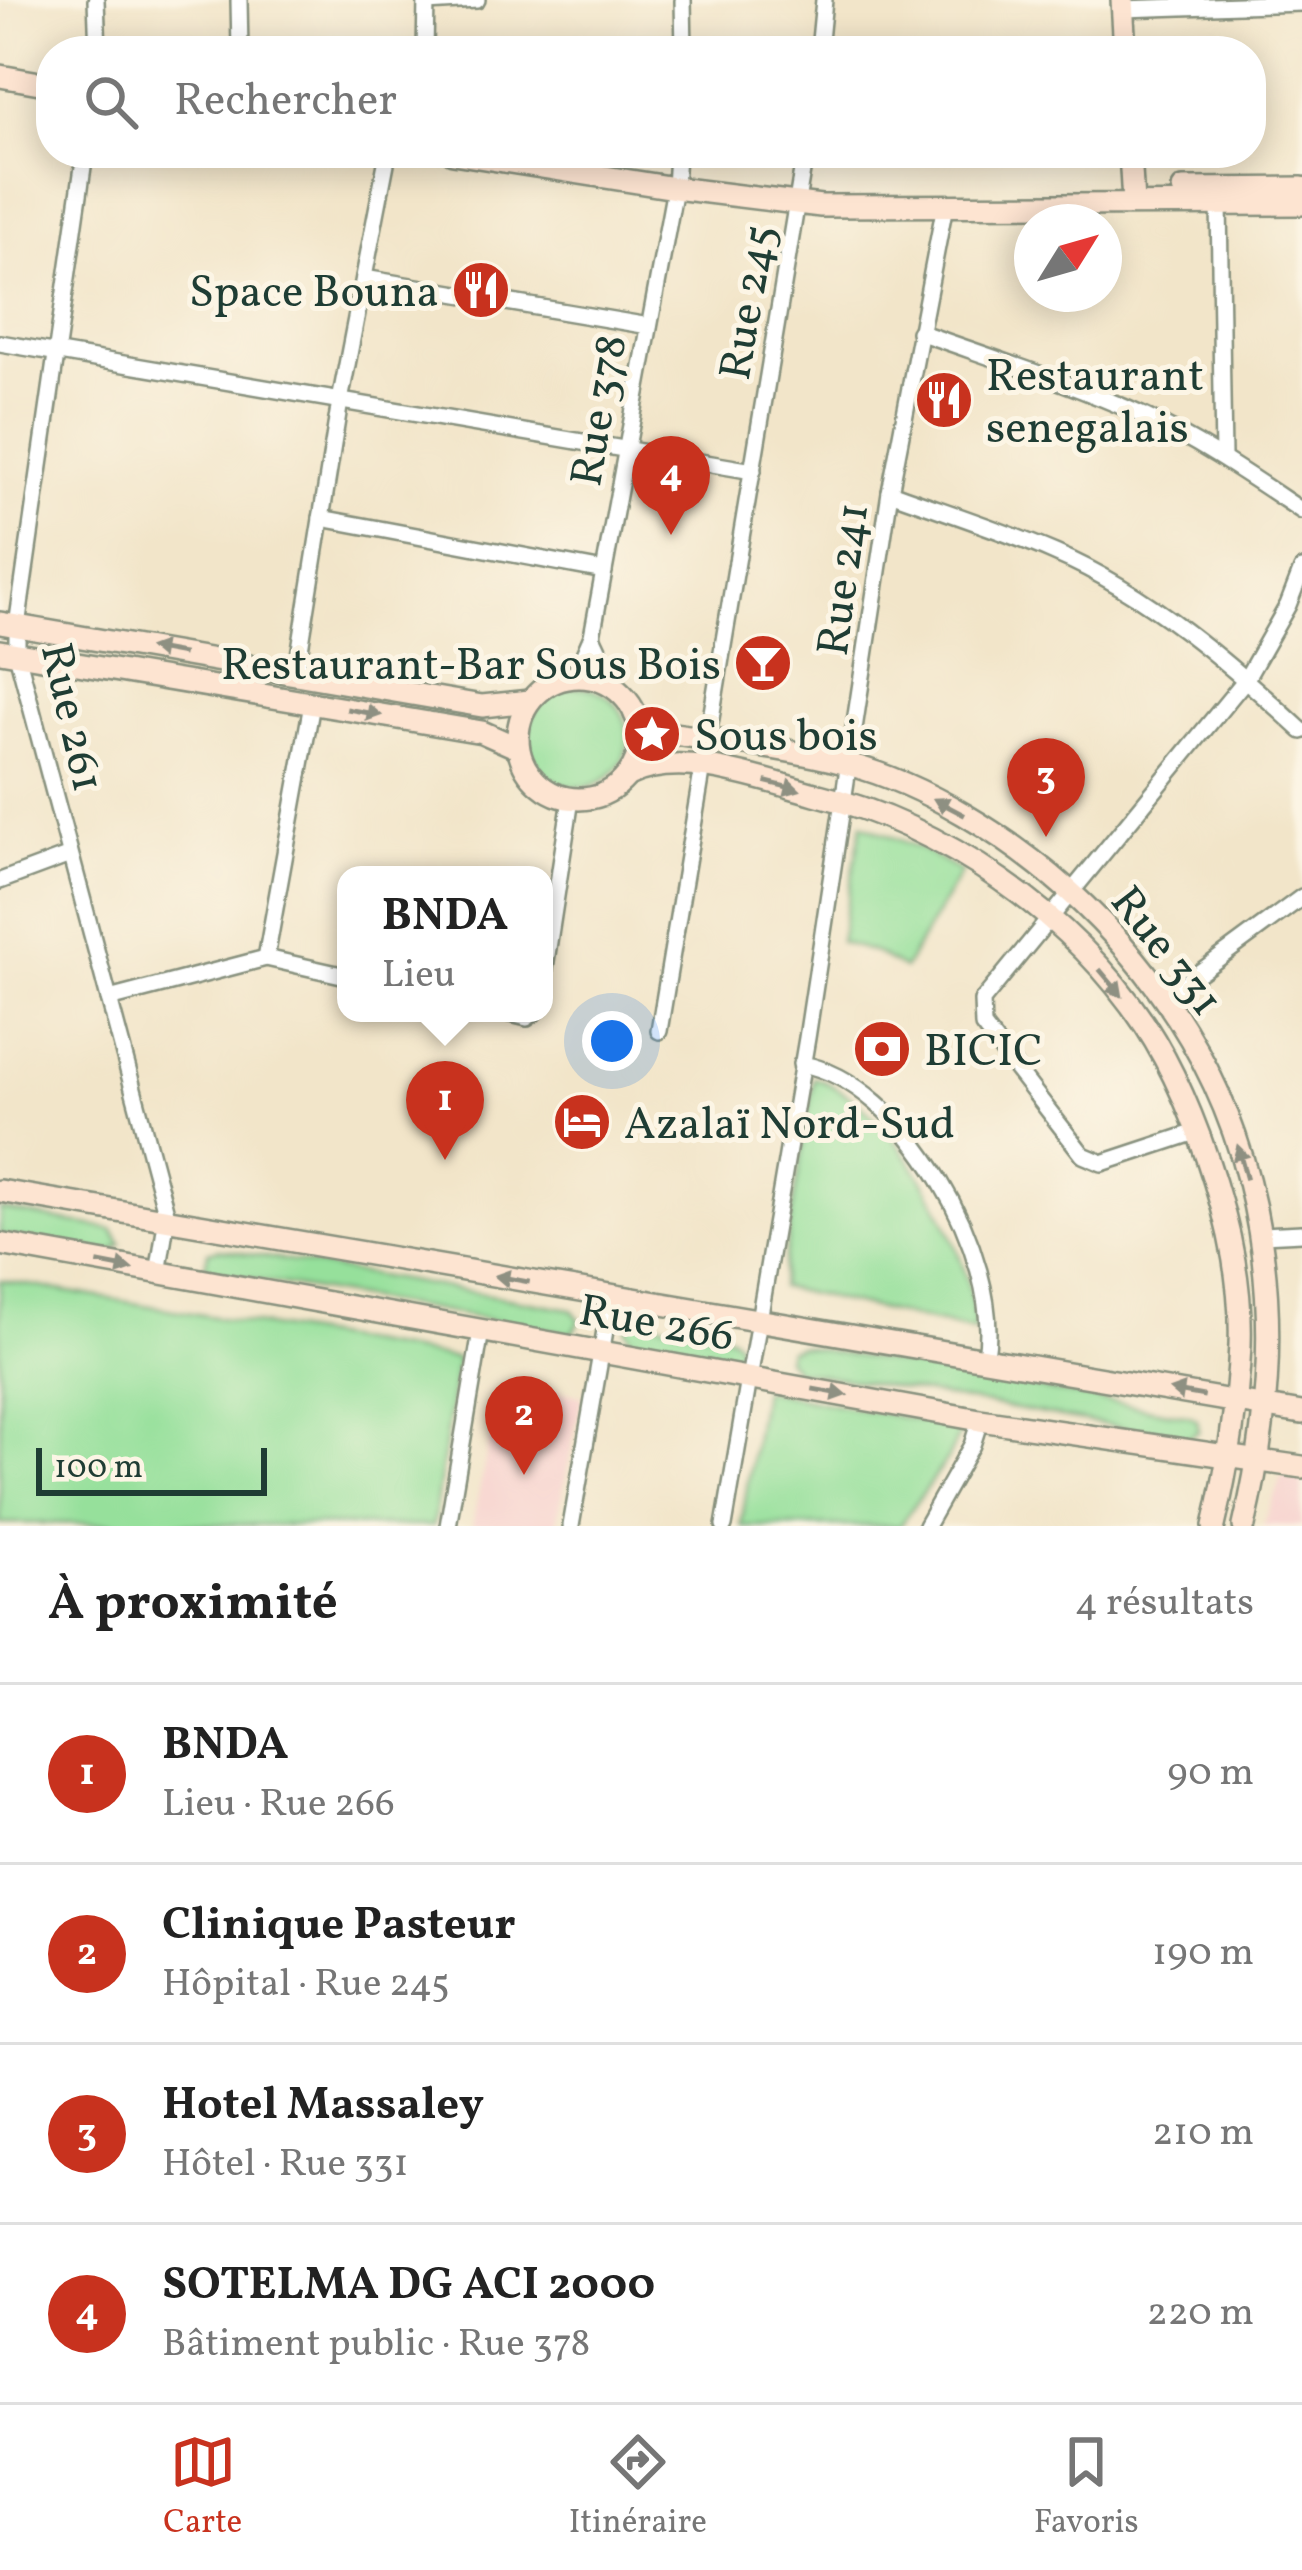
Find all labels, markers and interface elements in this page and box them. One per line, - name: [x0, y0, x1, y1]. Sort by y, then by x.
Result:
- search box: [36, 36, 1266, 168]
- icon: search: [78, 69, 144, 135]
- text: Rechercher: [174, 71, 397, 134]
- north arrow: [1014, 204, 1122, 312]
- street label: Rue 245: [706, 220, 795, 385]
- restaurant icon: Space Bouna: [450, 259, 512, 321]
- place label: Space Bouna: [189, 263, 439, 326]
- street label: Rue 378: [557, 330, 646, 492]
- place label: Restaurant senegalais: [986, 347, 1204, 462]
- restaurant icon: Restaurant senegalais: [913, 369, 975, 431]
- pin: 4: [632, 436, 710, 535]
- street label: Rue 241: [804, 499, 887, 660]
- bar icon: Restaurant-Bar Sous Bois: [732, 632, 794, 694]
- place label: Restaurant-Bar Sous Bois: [221, 636, 721, 699]
- street label: Rue 261: [22, 637, 117, 799]
- one-way arrow: [147, 642, 184, 661]
- one-way arrow: [346, 703, 383, 722]
- place icon: Sous bois: [621, 703, 683, 765]
- place label: Sous bois: [694, 707, 878, 770]
- pin: 3: [1007, 738, 1085, 837]
- one-way arrow: [764, 777, 801, 796]
- one-way arrow: [932, 798, 966, 818]
- popup: [337, 866, 553, 1022]
- street label: Rue 331: [1094, 874, 1235, 1031]
- text: BNDA: [382, 886, 508, 949]
- text: Lieu: [382, 949, 456, 1003]
- one-way arrow: [1097, 968, 1123, 998]
- your location: [582, 1011, 642, 1071]
- bank icon: BICIC: [851, 1018, 913, 1080]
- place label: BICIC: [924, 1022, 1043, 1085]
- pin: 1: [406, 1061, 484, 1160]
- hotel icon: Azalaï Nord-Sud: [551, 1091, 613, 1153]
- place label: Azalaï Nord-Sud: [624, 1095, 955, 1158]
- one-way arrow: [1232, 1143, 1251, 1180]
- one-way arrow: [97, 1257, 134, 1276]
- one-way arrow: [493, 1269, 531, 1287]
- street label: Rue 266: [574, 1281, 739, 1370]
- pin: 2: [485, 1376, 563, 1475]
- one-way arrow: [811, 1383, 849, 1402]
- one-way arrow: [1167, 1383, 1205, 1402]
- scale bar: [36, 1442, 267, 1495]
- text: 100 m: [54, 1446, 143, 1492]
- text: À proximité: [48, 1569, 338, 1640]
- text: 4 résultats: [1075, 1577, 1254, 1631]
- text: BNDA: [162, 1715, 289, 1778]
- text: 1: [79, 1747, 95, 1801]
- text: 90 m: [1167, 1747, 1254, 1801]
- text: Lieu · Rue 266: [162, 1778, 395, 1832]
- text: Clinique Pasteur: [162, 1895, 516, 1958]
- text: 2: [77, 1927, 97, 1981]
- text: 190 m: [1152, 1927, 1254, 1981]
- text: Hôpital · Rue 245: [162, 1958, 450, 2012]
- text: Hotel Massaley: [162, 2075, 484, 2138]
- text: 3: [77, 2107, 97, 2161]
- text: 210 m: [1152, 2107, 1254, 2161]
- text: Hôtel · Rue 331: [162, 2138, 409, 2192]
- text: SOTELMA DG ACI 2000: [162, 2255, 655, 2318]
- text: 4: [75, 2287, 99, 2341]
- text: 220 m: [1147, 2287, 1254, 2341]
- text: Bâtiment public · Rue 378: [162, 2318, 590, 2372]
- tab: Carte: [163, 2429, 242, 2547]
- tab: Itinéraire: [569, 2429, 707, 2547]
- tab: Favoris: [1034, 2429, 1139, 2547]

